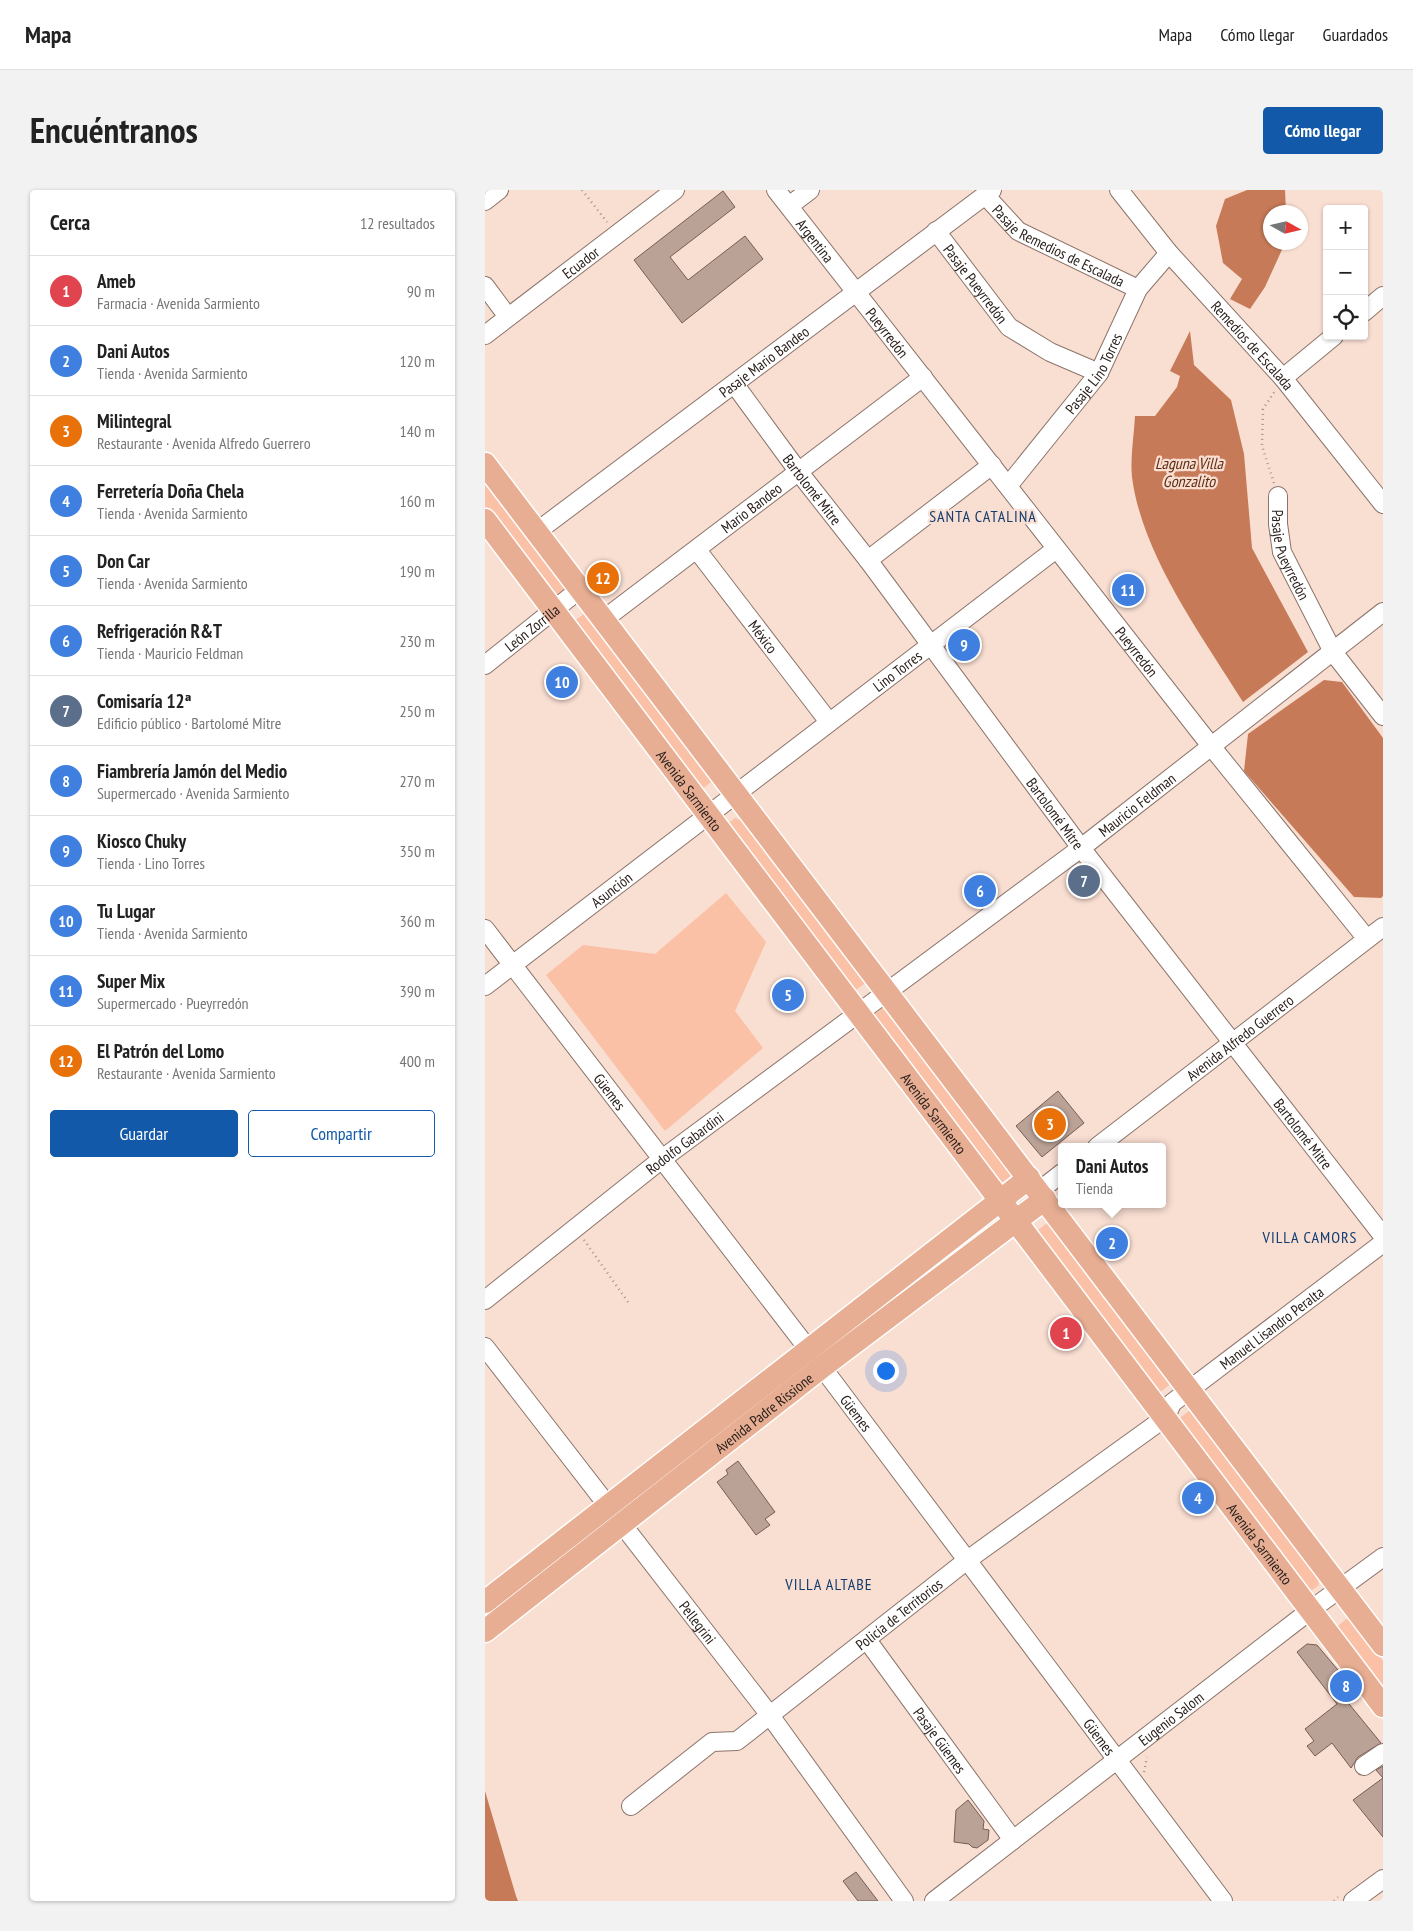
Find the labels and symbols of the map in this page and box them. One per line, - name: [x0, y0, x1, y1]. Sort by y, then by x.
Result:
- street label: Pasaje Remedios de Escalada: [989, 200, 1128, 291]
- north arrow: [1263, 205, 1308, 250]
- street label: Argentina: [792, 215, 838, 266]
- street label: Pasaje Pueyrredón: [940, 240, 1012, 327]
- street label: Ecuador: [558, 242, 603, 282]
- street label: Remedios de Escalada: [1207, 296, 1298, 394]
- street label: Pueyrredón: [862, 304, 913, 361]
- street label: Pasaje Mario Bandeo: [715, 321, 812, 401]
- street label: Pasaje Lino Torres: [1061, 330, 1126, 417]
- street label: Bartolomé Mitre: [779, 450, 846, 528]
- water label: Laguna Villa Gonzalito: [1155, 453, 1225, 491]
- street label: Mario Bandeo: [717, 478, 785, 537]
- district label: SANTA CATALINA: [929, 506, 1037, 526]
- street label: Pasaje Pueyrredón: [1268, 510, 1314, 603]
- pin: 12: [587, 559, 619, 597]
- pin: 11: [1112, 571, 1144, 609]
- street label: León Zorrilla: [501, 600, 563, 655]
- street label: México: [745, 616, 782, 657]
- street label: Pueyrredón: [1112, 623, 1163, 680]
- pin: 9: [948, 626, 980, 664]
- street label: Lino Torres: [869, 646, 925, 695]
- pin: 10: [546, 663, 578, 701]
- street label: Avenida Sarmiento: [653, 746, 727, 835]
- street label: Mauricio Feldman: [1095, 768, 1179, 840]
- street label: Bartolomé Mitre: [1023, 774, 1088, 853]
- pin: 7: [1068, 862, 1100, 900]
- street label: Asunción: [587, 868, 636, 911]
- pin: 6: [964, 872, 996, 910]
- pin: 5: [772, 976, 804, 1014]
- street label: Avenida Alfredo Guerrero: [1182, 990, 1297, 1084]
- street label: Güemes: [590, 1069, 630, 1114]
- street label: Avenida Sarmiento: [897, 1069, 971, 1158]
- street label: Bartolomé Mitre: [1270, 1094, 1337, 1173]
- pin: 3: [1034, 1105, 1066, 1143]
- street label: Rodolfo Gabardini: [641, 1107, 727, 1178]
- pin: 2: [1096, 1224, 1128, 1262]
- district label: VILLA CAMORS: [1262, 1227, 1357, 1247]
- street label: Manuel Lisandro Peralta: [1216, 1282, 1327, 1373]
- pin: 1: [1050, 1314, 1082, 1352]
- your location: [873, 1358, 899, 1384]
- street label: Avenida Padre Rissione: [711, 1368, 817, 1457]
- street label: Güemes: [836, 1391, 876, 1435]
- pin: 4: [1182, 1479, 1214, 1517]
- street label: Avenida Sarmiento: [1223, 1499, 1297, 1588]
- district label: VILLA ALTABE: [784, 1574, 873, 1594]
- street label: Policía de Territorios: [852, 1574, 946, 1654]
- street label: Pellegrini: [675, 1597, 721, 1648]
- pin: 8: [1330, 1667, 1362, 1705]
- street label: Eugenio Salom: [1134, 1687, 1207, 1749]
- street label: Pasaje Güemes: [910, 1703, 971, 1777]
- street label: Güemes: [1080, 1715, 1120, 1759]

